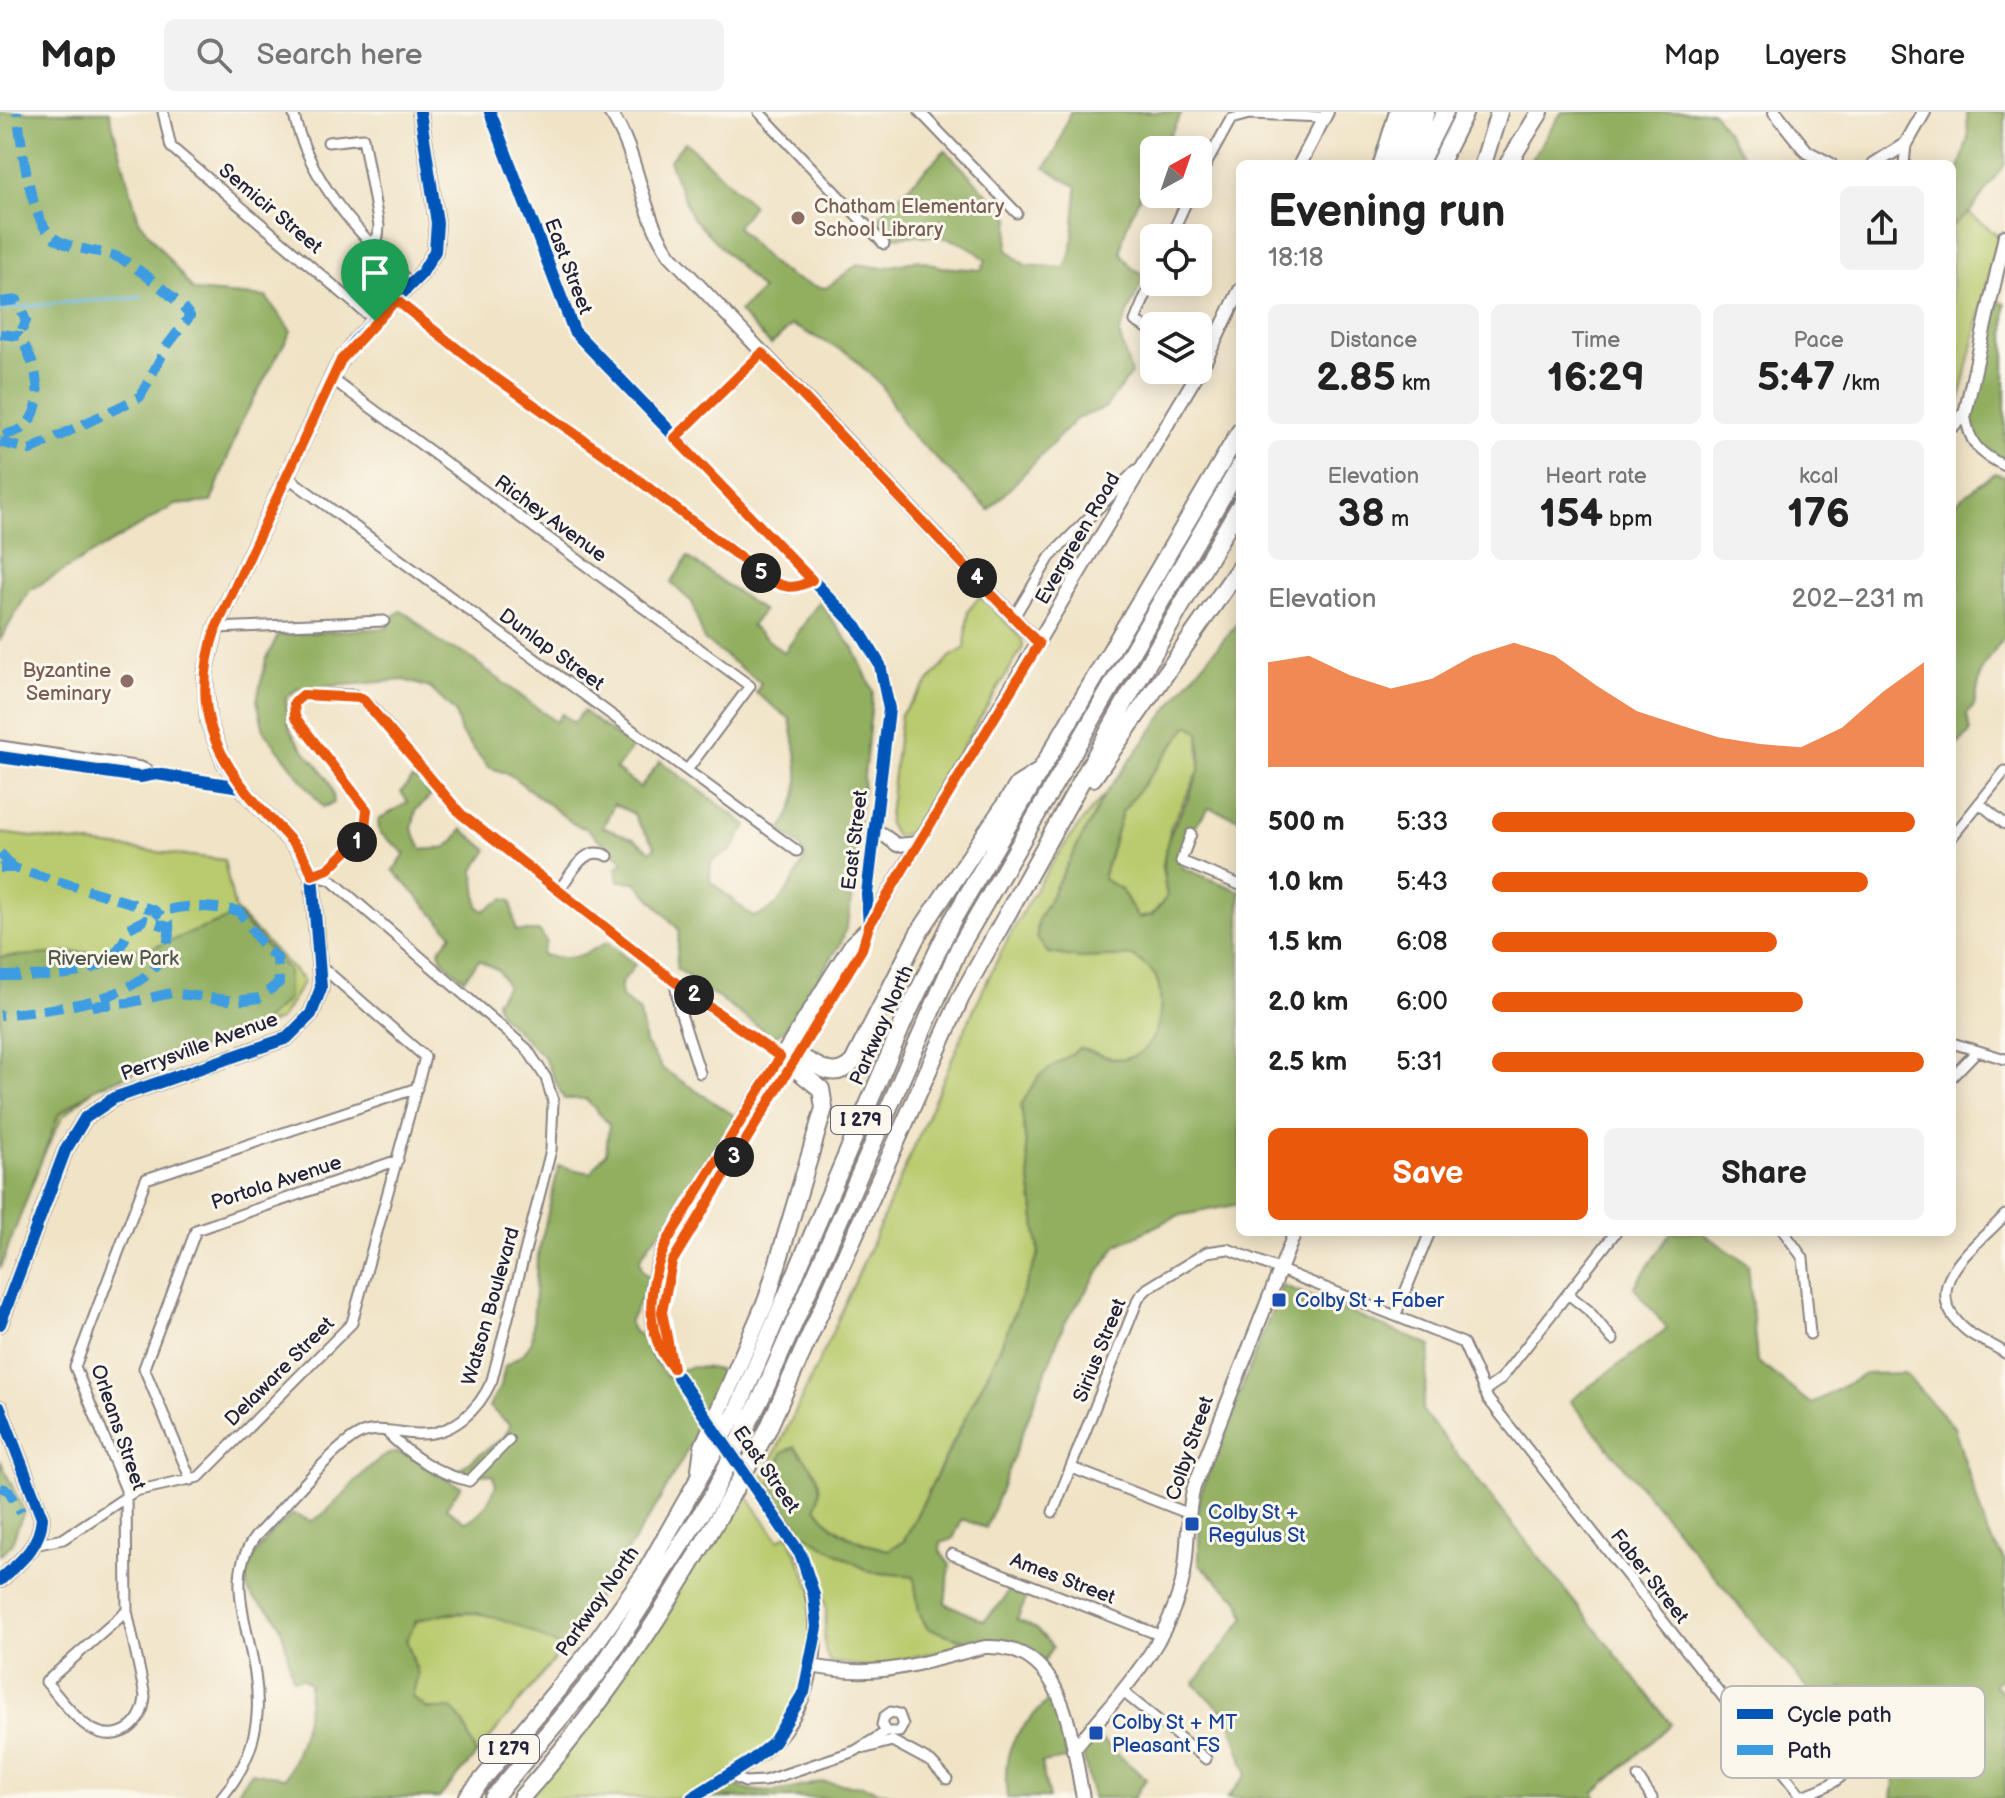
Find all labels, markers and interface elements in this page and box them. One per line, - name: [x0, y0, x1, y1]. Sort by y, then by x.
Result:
- search box: [164, 19, 724, 91]
- text: Map: [40, 33, 116, 78]
- icon: search: [192, 33, 236, 77]
- text: Search here: [256, 37, 423, 73]
- text: Map: [1664, 39, 1720, 72]
- text: Layers: [1764, 39, 1847, 72]
- text: Share: [1891, 39, 1965, 72]
- north arrow: [1140, 136, 1212, 208]
- map controls: [1140, 136, 1212, 384]
- street label: Semicir Street: [214, 159, 327, 259]
- text: Evening run: [1268, 186, 1505, 239]
- button: share: [1840, 186, 1924, 270]
- place label: Chatham Elementary School Library: [814, 195, 1004, 242]
- marker: Chatham Elementary School Library: [789, 209, 807, 227]
- street label: East Street: [539, 215, 597, 318]
- button: locate: [1140, 224, 1212, 296]
- pin: [341, 239, 409, 321]
- text: 18:18: [1268, 243, 1324, 274]
- icon: arrive: [353, 251, 397, 295]
- button: layers: [1140, 312, 1212, 384]
- text: Distance: [1329, 327, 1417, 354]
- text: Time: [1572, 327, 1620, 354]
- text: Pace: [1794, 327, 1844, 354]
- text: 2.85: [1316, 354, 1396, 402]
- text: 16:29: [1547, 354, 1645, 402]
- text: 5:47: [1757, 354, 1835, 402]
- text: km: [1396, 370, 1431, 397]
- text: /km: [1835, 370, 1880, 397]
- text: Elevation: [1327, 463, 1419, 490]
- text: Heart rate: [1545, 463, 1647, 490]
- text: kcal: [1799, 463, 1838, 490]
- street label: Evergreen Road: [1030, 468, 1125, 609]
- street label: Richey Avenue: [490, 470, 611, 568]
- text: 38: [1338, 490, 1385, 538]
- text: 154: [1540, 490, 1603, 538]
- text: 176: [1787, 490, 1850, 538]
- text: m: [1385, 506, 1409, 533]
- text: bpm: [1603, 506, 1652, 533]
- pin: 5: [741, 553, 781, 593]
- pin: 4: [957, 558, 997, 598]
- text: 5: [755, 559, 767, 586]
- text: 4: [971, 564, 983, 591]
- text: Elevation: [1268, 584, 1376, 615]
- text: 202–231 m: [1792, 584, 1924, 615]
- street label: Dunlap Street: [494, 604, 609, 696]
- place label: Byzantine Seminary: [22, 659, 111, 706]
- marker: Byzantine Seminary: [118, 672, 136, 690]
- street label: East Street: [837, 789, 873, 891]
- text: 500 m: [1268, 807, 1345, 838]
- text: 5:33: [1396, 807, 1448, 838]
- pin: 1: [337, 822, 377, 862]
- text: 1: [352, 828, 362, 855]
- text: 1.0 km: [1268, 867, 1344, 898]
- text: 5:43: [1396, 867, 1448, 898]
- text: 1.5 km: [1268, 927, 1343, 958]
- text: 6:08: [1396, 927, 1448, 958]
- park label: Riverview Park: [47, 947, 179, 971]
- street label: Parkway North: [845, 962, 919, 1089]
- pin: 2: [674, 975, 714, 1015]
- text: 2: [687, 981, 701, 1008]
- text: 2.0 km: [1268, 987, 1348, 1018]
- text: 6:00: [1396, 987, 1448, 1018]
- street label: Perrysville Avenue: [118, 1007, 281, 1086]
- text: 2.5 km: [1268, 1047, 1347, 1078]
- text: 5:31: [1396, 1047, 1442, 1078]
- road number: I 279: [831, 1106, 891, 1134]
- button: Save: [1268, 1128, 1588, 1220]
- button: Share: [1604, 1128, 1924, 1220]
- pin: 3: [714, 1137, 754, 1177]
- text: 3: [728, 1143, 740, 1170]
- street label: Portola Avenue: [208, 1151, 345, 1215]
- street label: Watson Boulevard: [457, 1224, 525, 1388]
- place label: Colby St + Faber: [1295, 1289, 1445, 1313]
- marker: Colby St + Faber: [1270, 1291, 1288, 1309]
- street label: Sirius Street: [1068, 1295, 1132, 1406]
- street label: Delaware Street: [220, 1312, 339, 1431]
- street label: Orleans Street: [85, 1361, 151, 1493]
- street label: Colby Street: [1161, 1393, 1219, 1504]
- street label: East Street: [728, 1422, 805, 1518]
- place label: Colby St + Regulus St: [1208, 1501, 1306, 1548]
- marker: Colby St + Regulus St: [1183, 1515, 1201, 1533]
- street label: Faber Street: [1605, 1525, 1693, 1628]
- street label: Parkway North: [551, 1542, 645, 1661]
- street label: Ames Street: [1007, 1548, 1119, 1610]
- legend: [1721, 1686, 1985, 1778]
- text: Cycle path: [1787, 1702, 1892, 1729]
- place label: Colby St + MT Pleasant FS: [1112, 1711, 1237, 1758]
- marker: Colby St + MT Pleasant FS: [1087, 1724, 1105, 1742]
- road number: I 279: [479, 1735, 539, 1763]
- text: Path: [1787, 1738, 1831, 1765]

